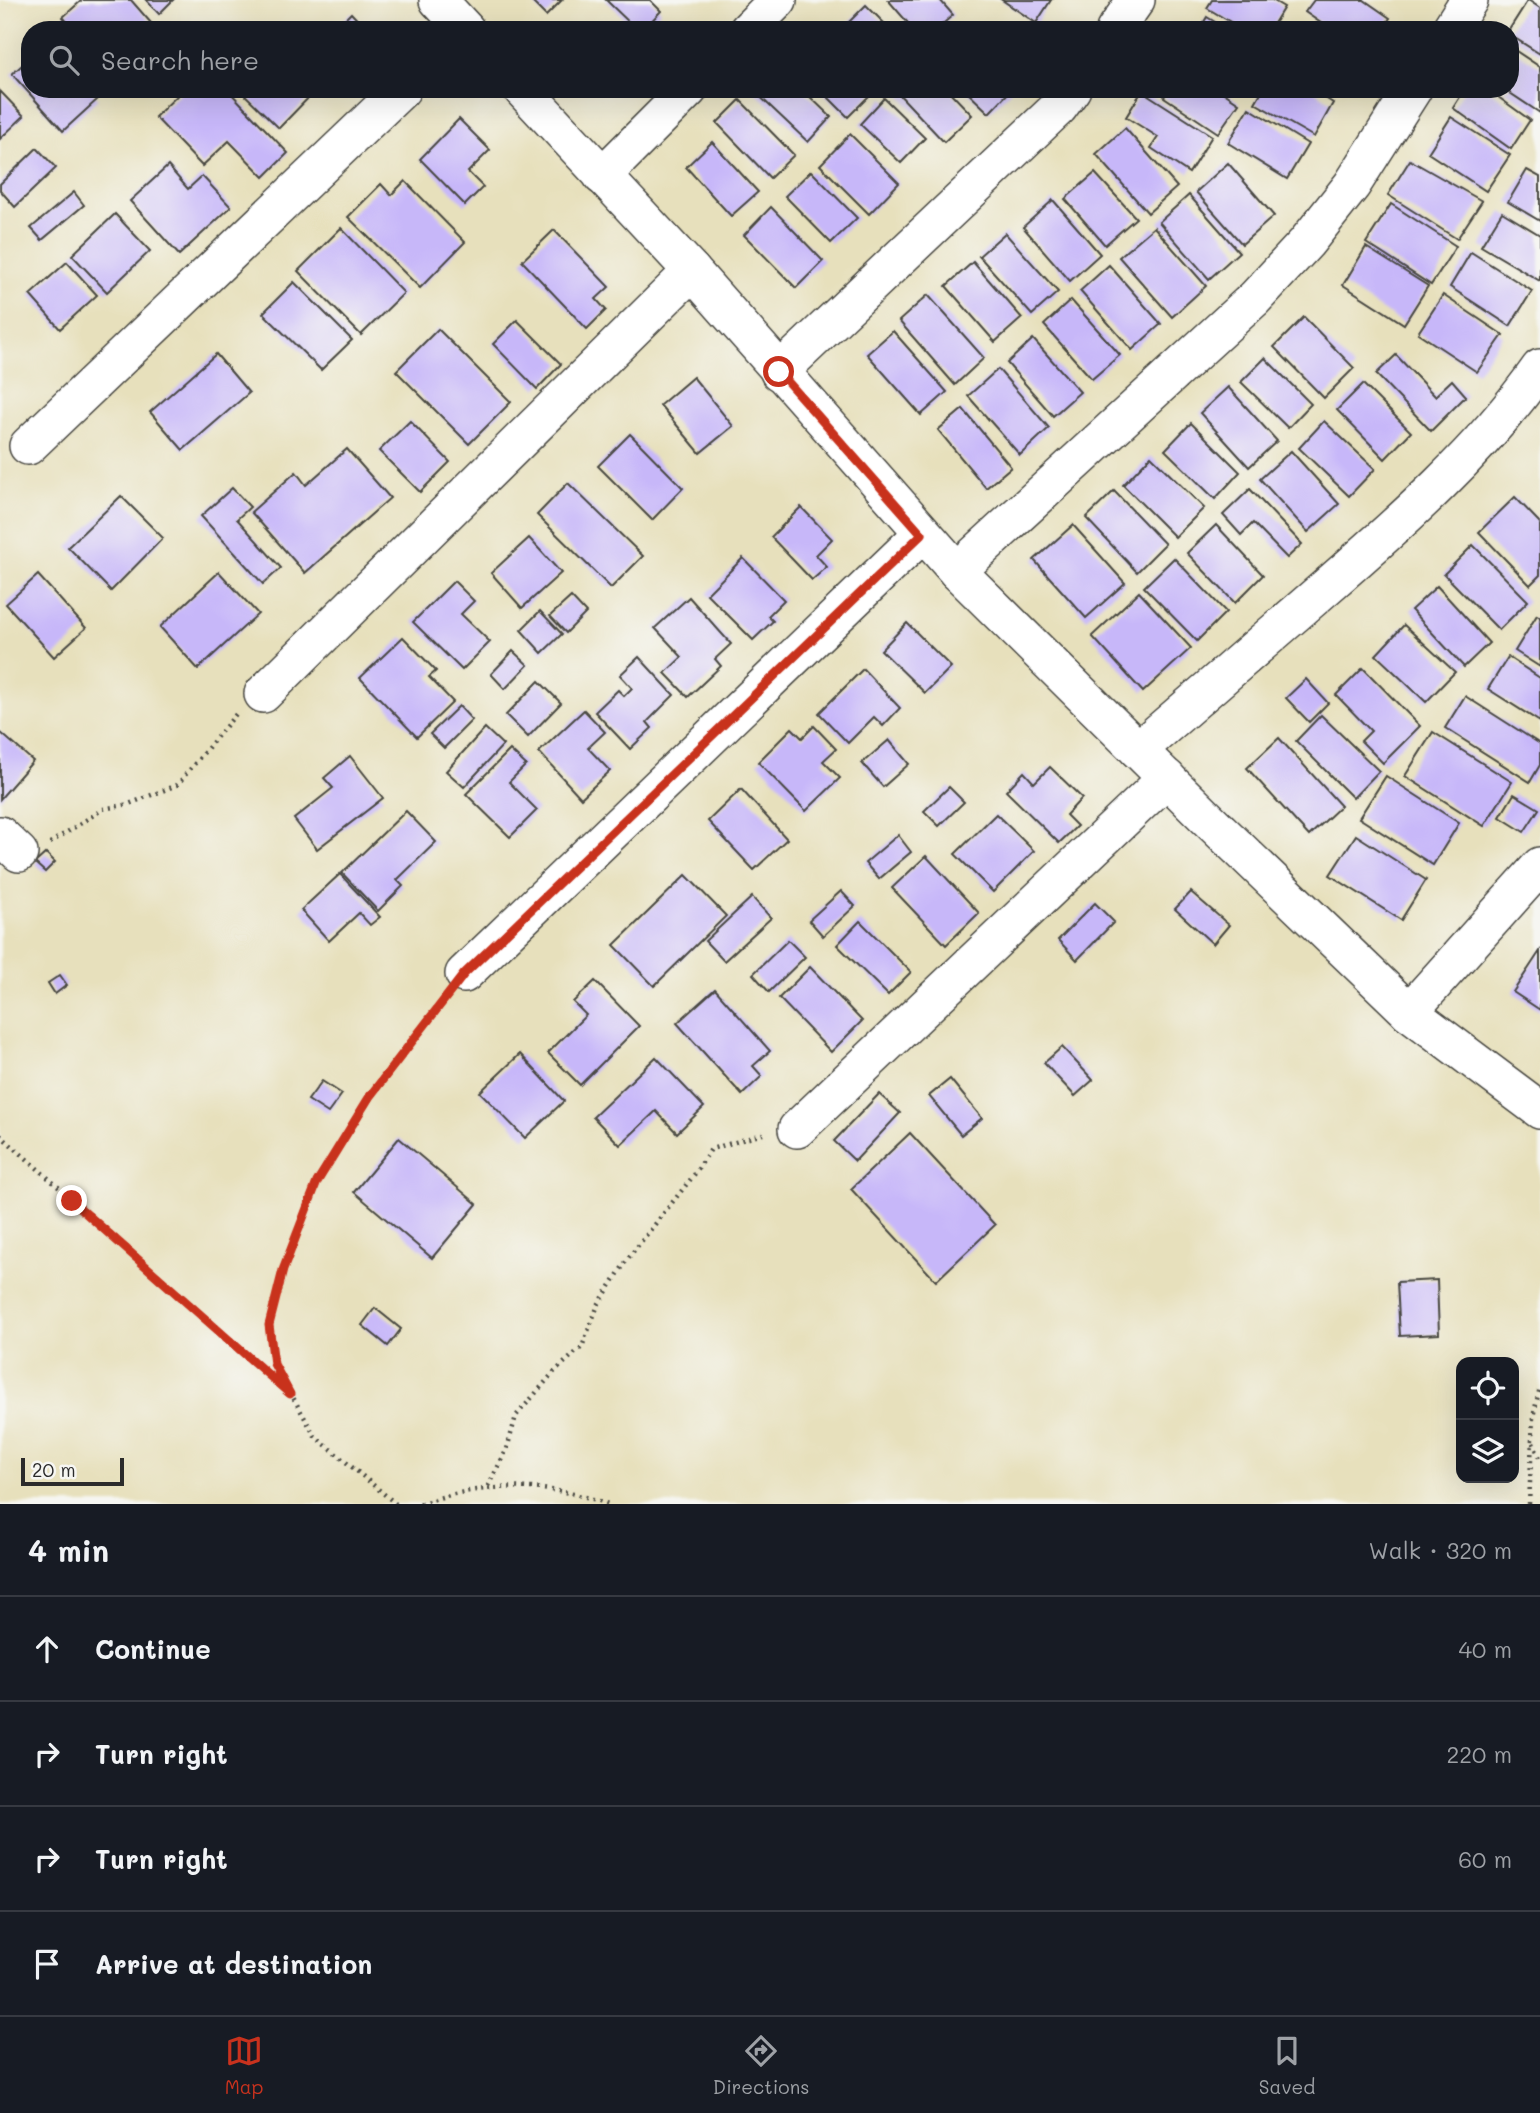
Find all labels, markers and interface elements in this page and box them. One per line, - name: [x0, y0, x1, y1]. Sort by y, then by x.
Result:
- search box: [21, 21, 1519, 98]
- icon: search: [45, 41, 83, 79]
- text: Search here: [101, 43, 259, 77]
- route start: [763, 356, 794, 387]
- route end: [56, 1185, 87, 1216]
- map controls: [1456, 1357, 1519, 1483]
- button: locate: [1456, 1357, 1519, 1420]
- button: layers: [1456, 1420, 1519, 1483]
- scale bar: [21, 1455, 124, 1487]
- text: 20 m: [32, 1457, 76, 1482]
- text: 4 min: [28, 1530, 109, 1570]
- text: Walk · 320 m: [1369, 1535, 1512, 1565]
- icon: ahead: [28, 1630, 66, 1668]
- text: Continue: [95, 1632, 211, 1666]
- text: 40 m: [1459, 1634, 1512, 1664]
- icon: right: [28, 1735, 66, 1773]
- text: Turn right: [95, 1737, 228, 1771]
- text: 220 m: [1446, 1739, 1512, 1769]
- icon: right: [28, 1840, 66, 1878]
- text: Turn right: [95, 1842, 228, 1876]
- text: 60 m: [1458, 1844, 1512, 1874]
- icon: arrive: [28, 1945, 66, 1983]
- text: Arrive at destination: [95, 1947, 372, 1981]
- tab: Map: [225, 2032, 263, 2099]
- tab: Directions: [713, 2032, 809, 2099]
- tab: Saved: [1259, 2032, 1315, 2099]

